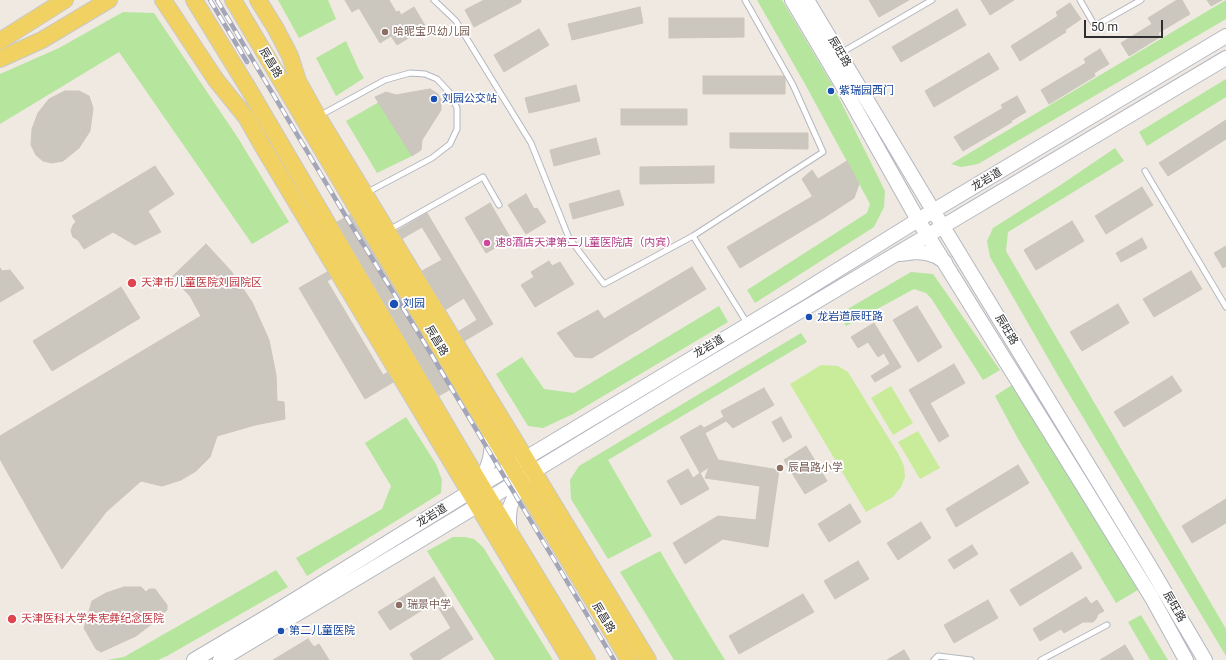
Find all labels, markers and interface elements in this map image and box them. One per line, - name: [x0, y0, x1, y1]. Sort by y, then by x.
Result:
- scale bar: [1086, 12, 1165, 38]
- text: 50 m: [1091, 20, 1118, 34]
- place label: 哈昵宝贝幼儿园: [393, 25, 470, 39]
- marker: 哈昵宝贝幼儿园: [380, 27, 390, 37]
- street label: 辰旺路: [825, 34, 853, 70]
- street label: 辰昌路: [256, 45, 284, 81]
- place label: 紫瑞园西门: [839, 84, 894, 98]
- marker: 紫瑞园西门: [826, 86, 836, 96]
- place label: 刘园公交站: [442, 92, 497, 106]
- marker: 刘园公交站: [429, 94, 439, 104]
- street label: 龙岩道: [969, 166, 1005, 194]
- place label: 速8酒店天津第二儿童医院店（内宾）: [495, 236, 677, 250]
- marker: 速8酒店天津第二儿童医院店（内宾）: [482, 238, 492, 248]
- place label: 天津市儿童医院刘园院区: [141, 276, 262, 290]
- marker: 天津市儿童医院刘园院区: [126, 277, 138, 289]
- place label: 刘园: [403, 297, 425, 311]
- marker: 刘园: [388, 298, 400, 310]
- place label: 龙岩道辰旺路: [817, 310, 883, 324]
- marker: 龙岩道辰旺路: [804, 312, 814, 322]
- street label: 辰旺路: [992, 312, 1020, 348]
- street label: 辰昌路: [422, 323, 450, 359]
- street label: 龙岩道: [691, 333, 727, 361]
- place label: 辰昌路小学: [788, 461, 843, 475]
- marker: 辰昌路小学: [775, 463, 785, 473]
- street label: 龙岩道: [414, 502, 450, 530]
- street label: 辰旺路: [1160, 589, 1188, 625]
- place label: 瑞景中学: [407, 598, 451, 612]
- marker: 瑞景中学: [394, 600, 404, 610]
- street label: 辰昌路: [589, 600, 617, 636]
- place label: 天津医科大学朱宪彝纪念医院: [21, 612, 164, 626]
- marker: 天津医科大学朱宪彝纪念医院: [6, 613, 18, 625]
- place label: 第二儿童医院: [289, 624, 355, 638]
- marker: 第二儿童医院: [276, 626, 286, 636]

